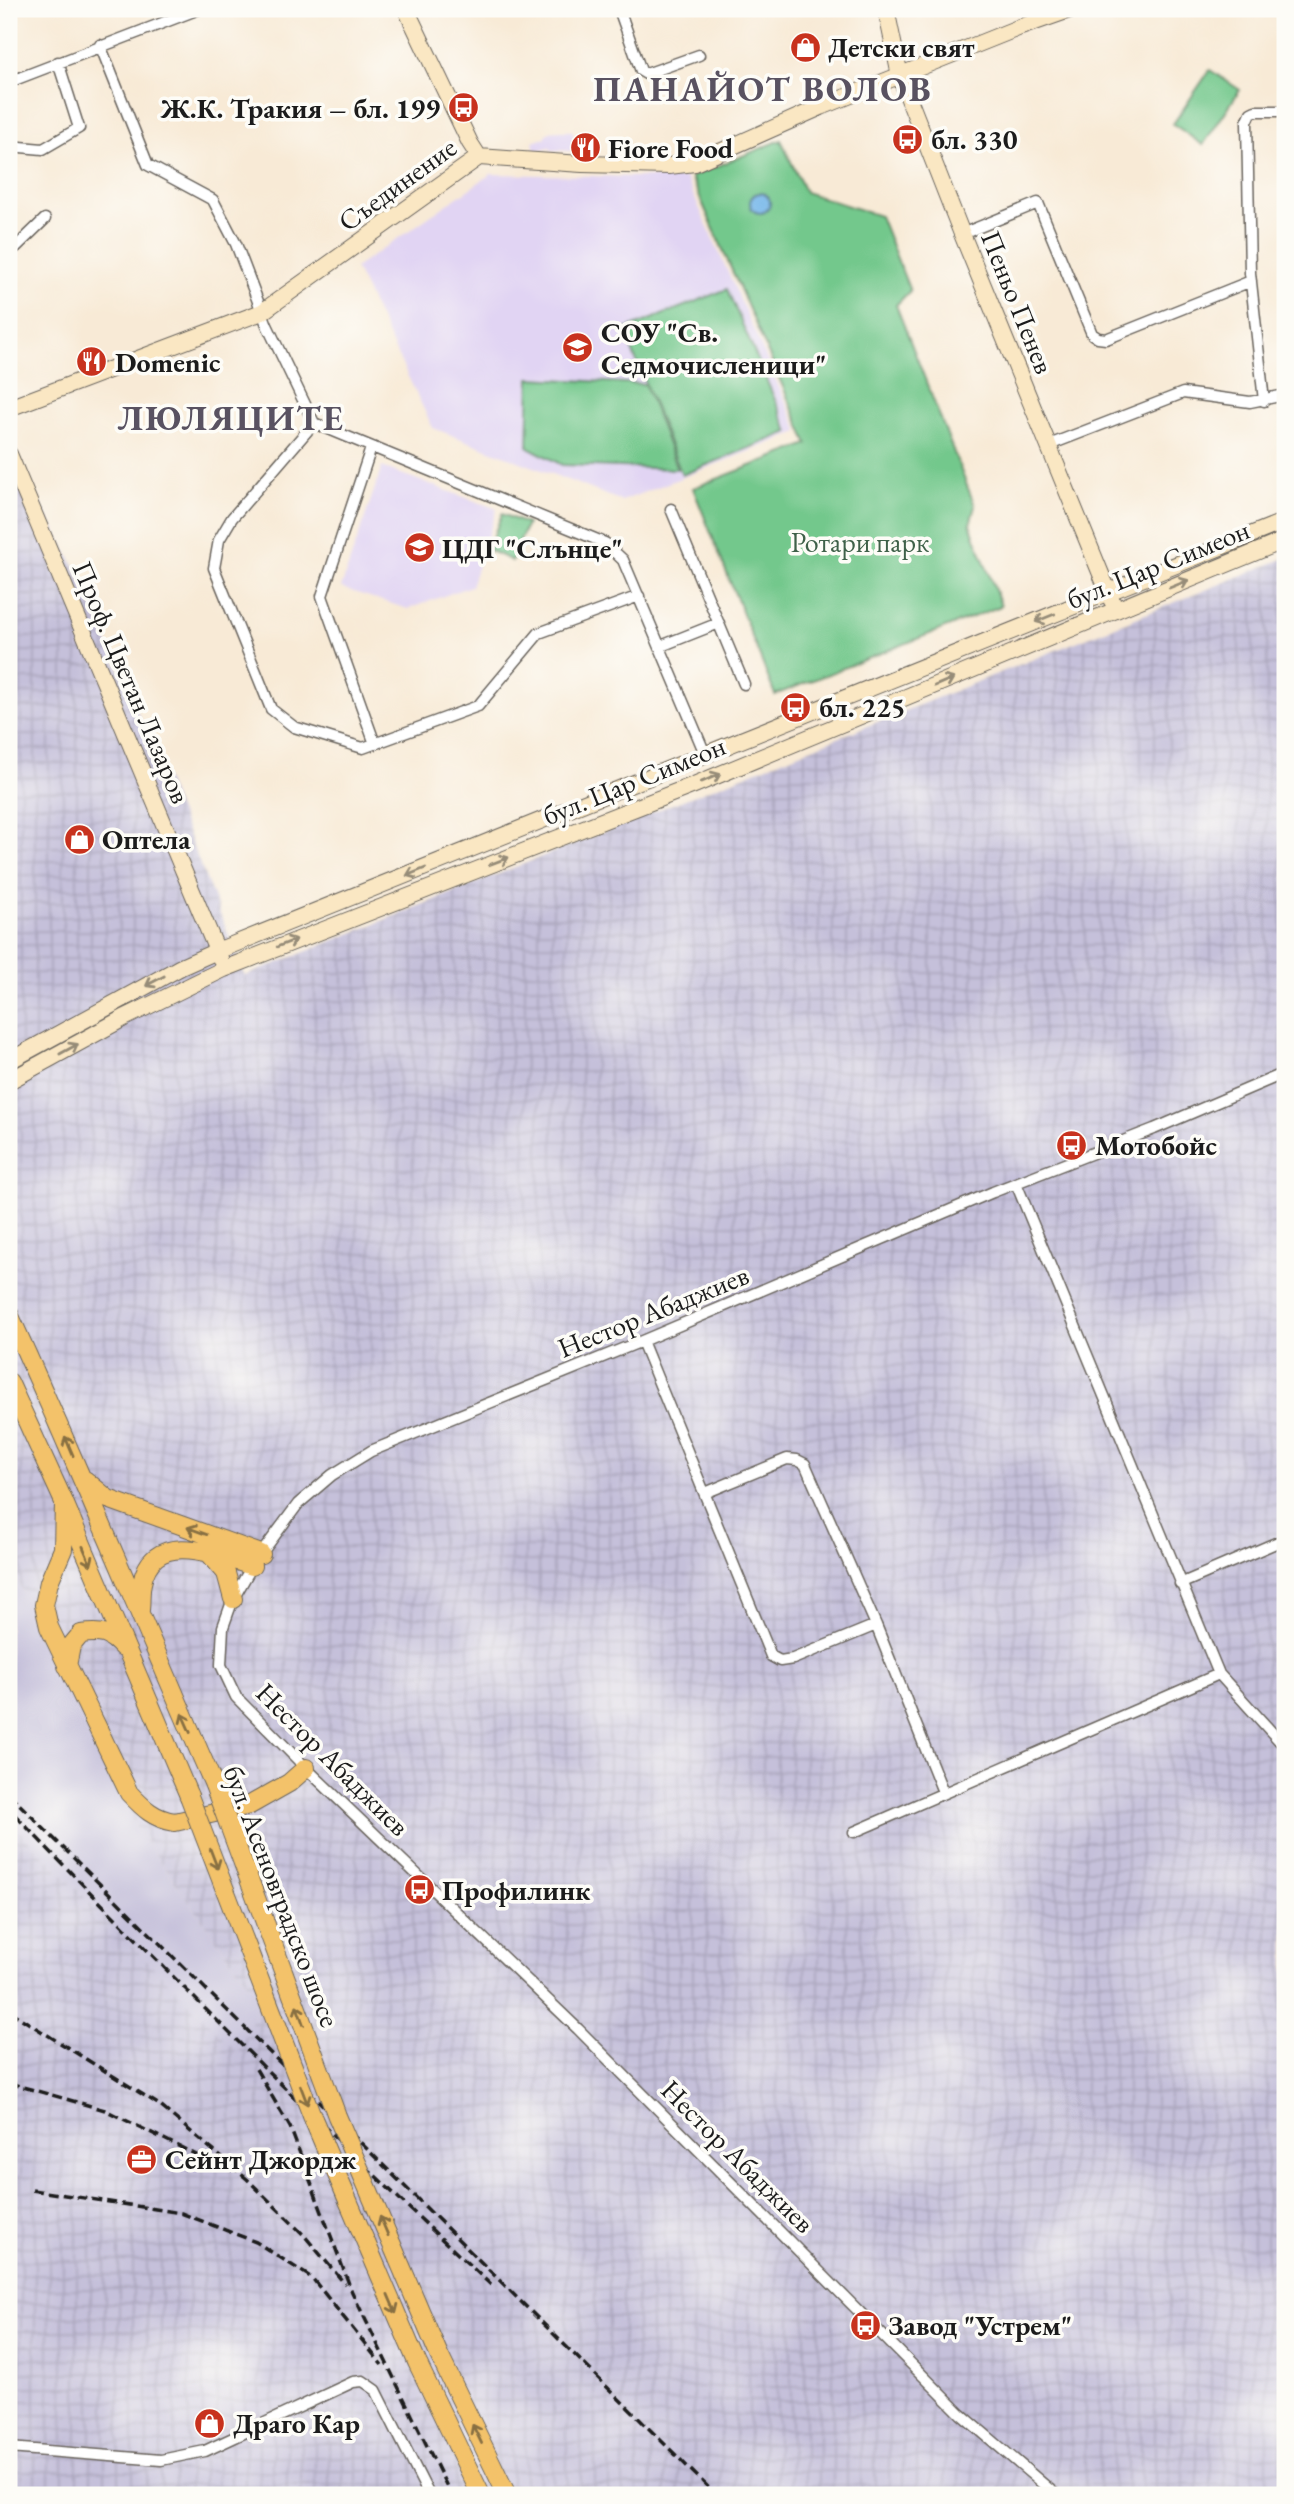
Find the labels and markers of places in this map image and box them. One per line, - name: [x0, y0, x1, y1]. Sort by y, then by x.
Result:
- place label: Детски свят: [828, 29, 975, 65]
- shop icon: Детски свят: [788, 30, 822, 64]
- place label: Ж.К. Тракия – бл. 199: [160, 90, 440, 126]
- bus stop icon: Ж.К. Тракия – бл. 199: [446, 91, 480, 125]
- place label: бл. 330: [931, 121, 1018, 157]
- bus stop icon: бл. 330: [891, 122, 925, 156]
- place label: Fiore Food: [608, 130, 734, 166]
- restaurant icon: Fiore Food: [568, 131, 602, 165]
- place label: СОУ "Св. Седмочисленици": [601, 314, 826, 382]
- school or university icon: СОУ "Св. Седмочисленици": [561, 331, 595, 365]
- place label: Domenic: [115, 344, 220, 380]
- restaurant icon: Domenic: [75, 345, 109, 379]
- place label: ЦДГ "Слънце": [442, 530, 623, 566]
- school or university icon: ЦДГ "Слънце": [402, 531, 436, 565]
- place label: бл. 225: [819, 689, 906, 725]
- bus stop icon: бл. 225: [779, 690, 813, 724]
- place label: Оптела: [102, 821, 191, 857]
- shop icon: Оптела: [62, 822, 96, 856]
- place label: Мотобойс: [1095, 1127, 1217, 1163]
- bus stop icon: Мотобойс: [1055, 1128, 1089, 1162]
- place label: Профилинк: [442, 1872, 591, 1908]
- bus stop icon: Профилинк: [402, 1873, 436, 1907]
- place label: Сейнт Джордж: [165, 2141, 357, 2177]
- office icon: Сейнт Джордж: [125, 2142, 159, 2176]
- place label: Завод "Устрем": [888, 2307, 1072, 2343]
- bus stop icon: Завод "Устрем": [848, 2308, 882, 2342]
- place label: Драго Кар: [233, 2405, 360, 2441]
- shop icon: Драго Кар: [193, 2406, 227, 2440]

